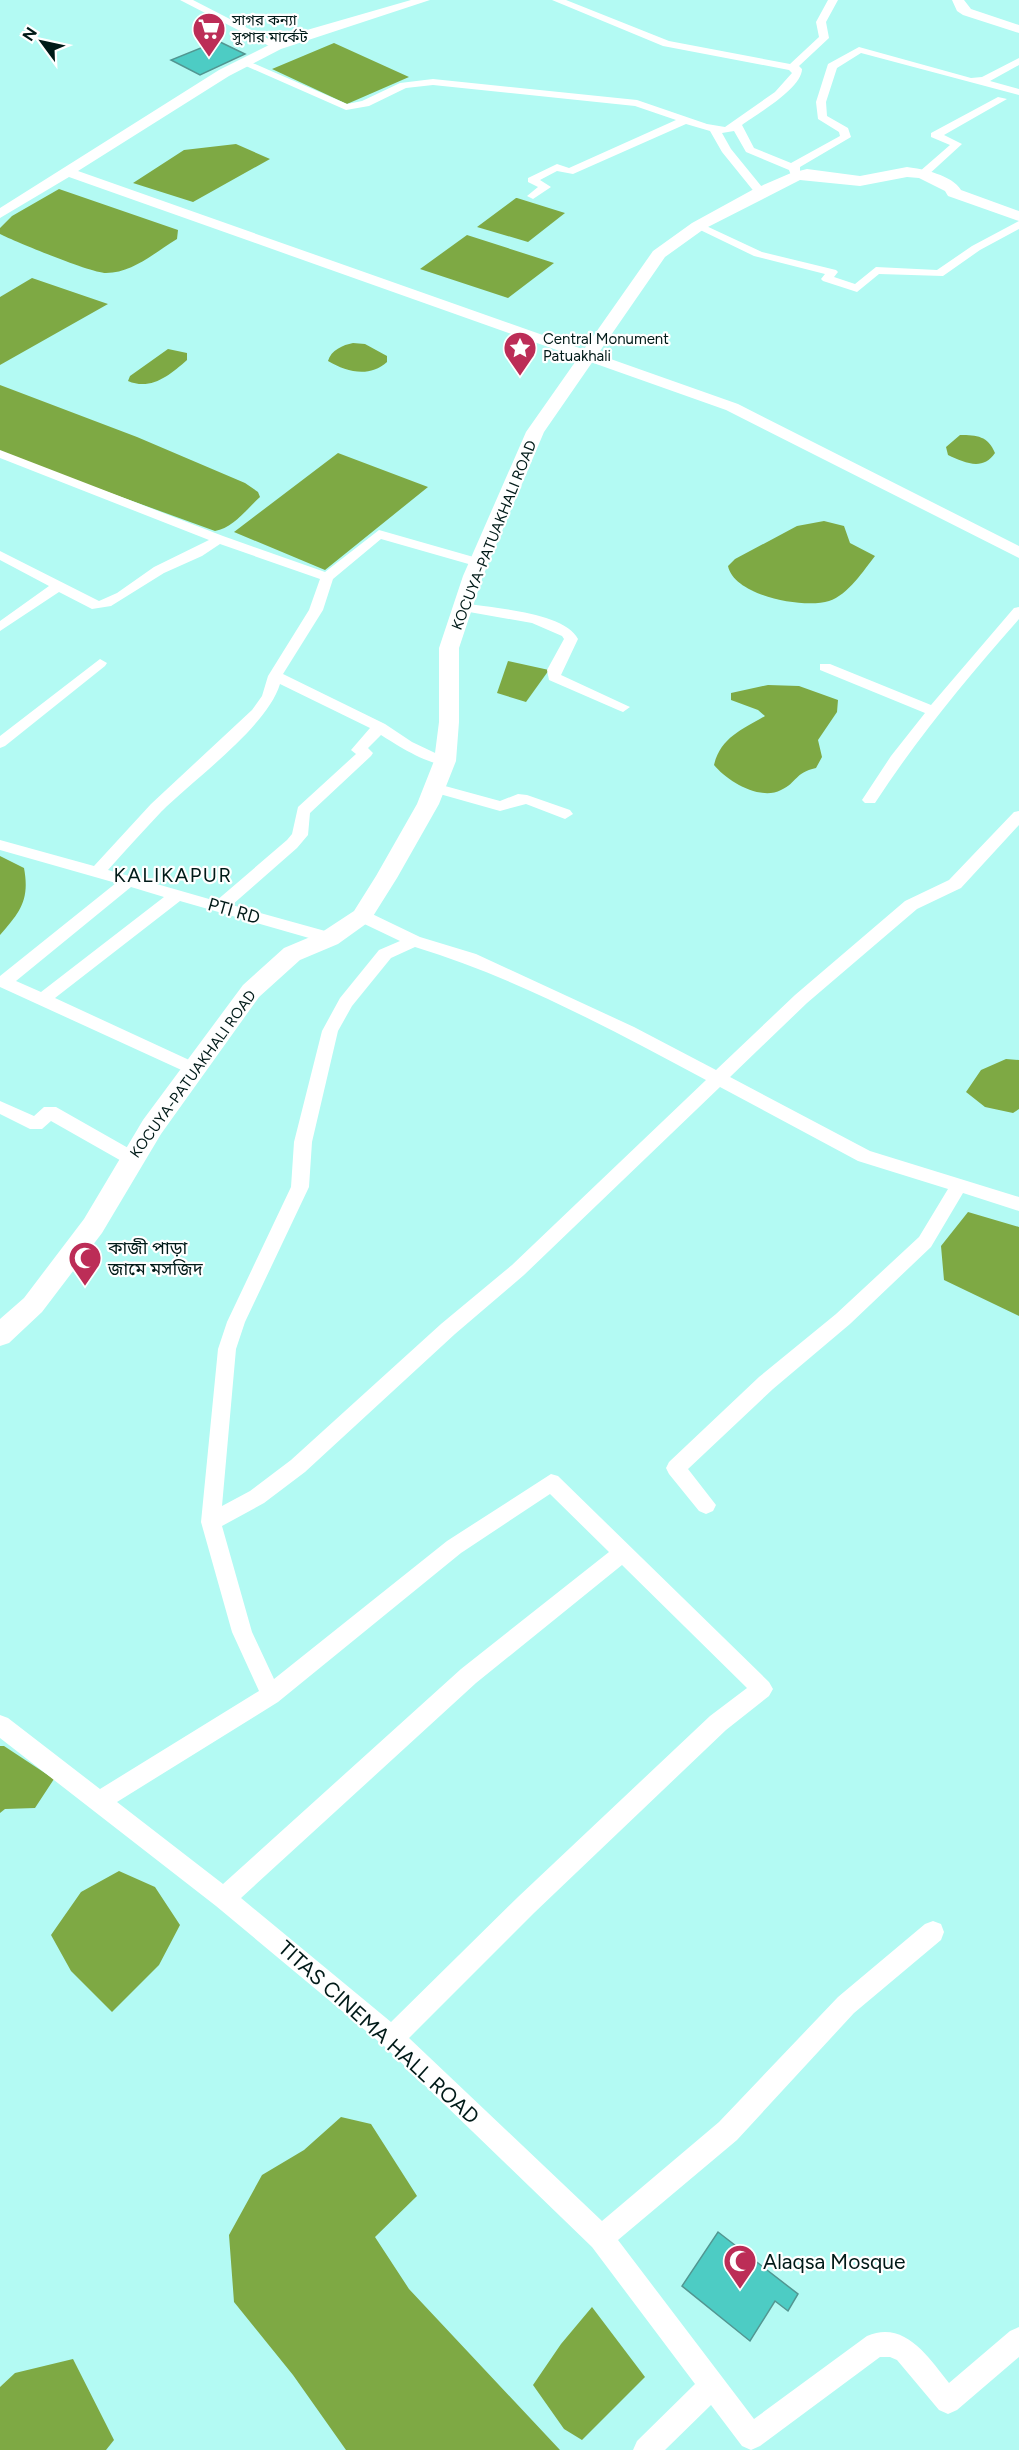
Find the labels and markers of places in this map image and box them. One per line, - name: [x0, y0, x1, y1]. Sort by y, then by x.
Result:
- supermarket icon: সাগর কন্যা সুপার মার্কেট: [191, 11, 227, 58]
- place label: সাগর কন্যা সুপার মার্কেট: [231, 11, 308, 46]
- place icon: Central Monument Patuakhali: [502, 330, 538, 377]
- place label: Central Monument Patuakhali: [543, 330, 669, 365]
- place label: কাজী পাড়া জামে মসজিদ: [107, 1237, 204, 1280]
- mosque icon: কাজী পাড়া জামে মসজিদ: [67, 1240, 103, 1287]
- mosque icon: Alaqsa Mosque: [722, 2243, 758, 2290]
- place label: Alaqsa Mosque: [763, 2249, 905, 2274]

